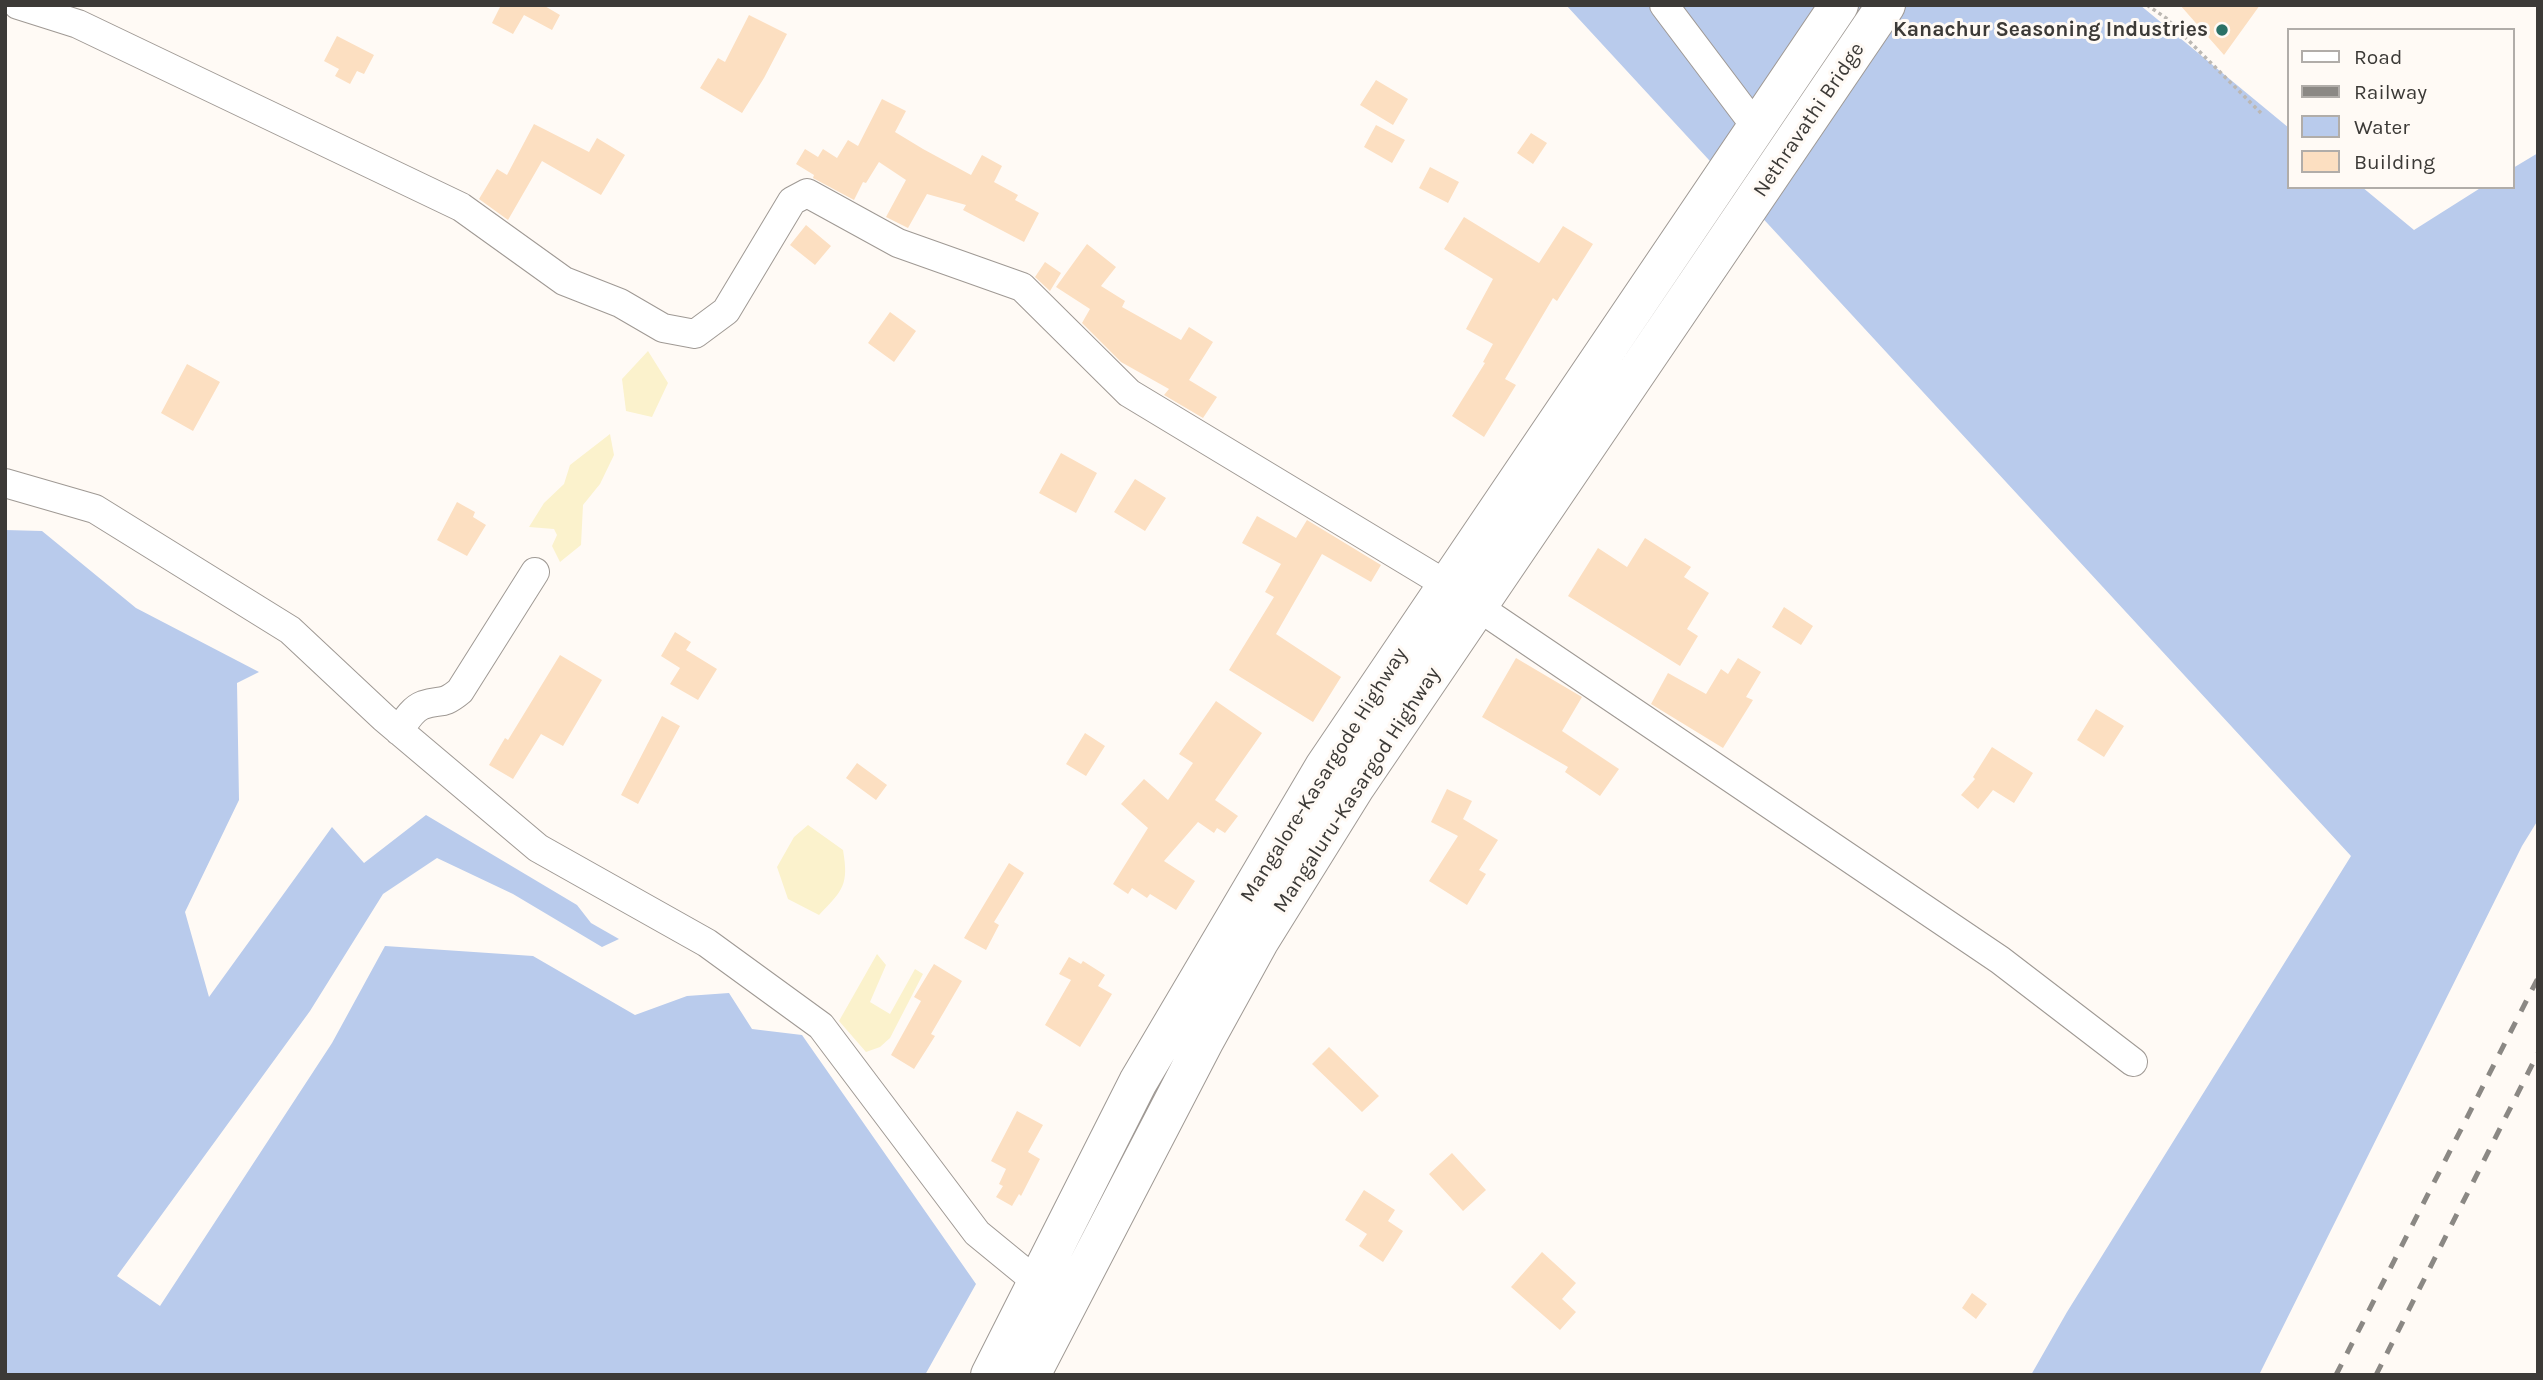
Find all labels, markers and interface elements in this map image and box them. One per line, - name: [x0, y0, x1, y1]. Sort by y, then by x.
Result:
- place label: Kanachur Seasoning Industries: [1893, 17, 2208, 43]
- marker: Kanachur Seasoning Industries: [2214, 22, 2230, 38]
- legend: [2288, 28, 2515, 189]
- street label: Nethravathi Bridge: [1748, 38, 1870, 202]
- text: Road: [2354, 45, 2402, 69]
- text: Railway: [2354, 80, 2427, 104]
- text: Water: [2354, 115, 2410, 139]
- text: Building: [2354, 150, 2435, 174]
- street label: Mangalore-Kasargode Highway: [1235, 643, 1413, 907]
- street label: Mangaluru-Kasargod Highway: [1268, 662, 1446, 918]

